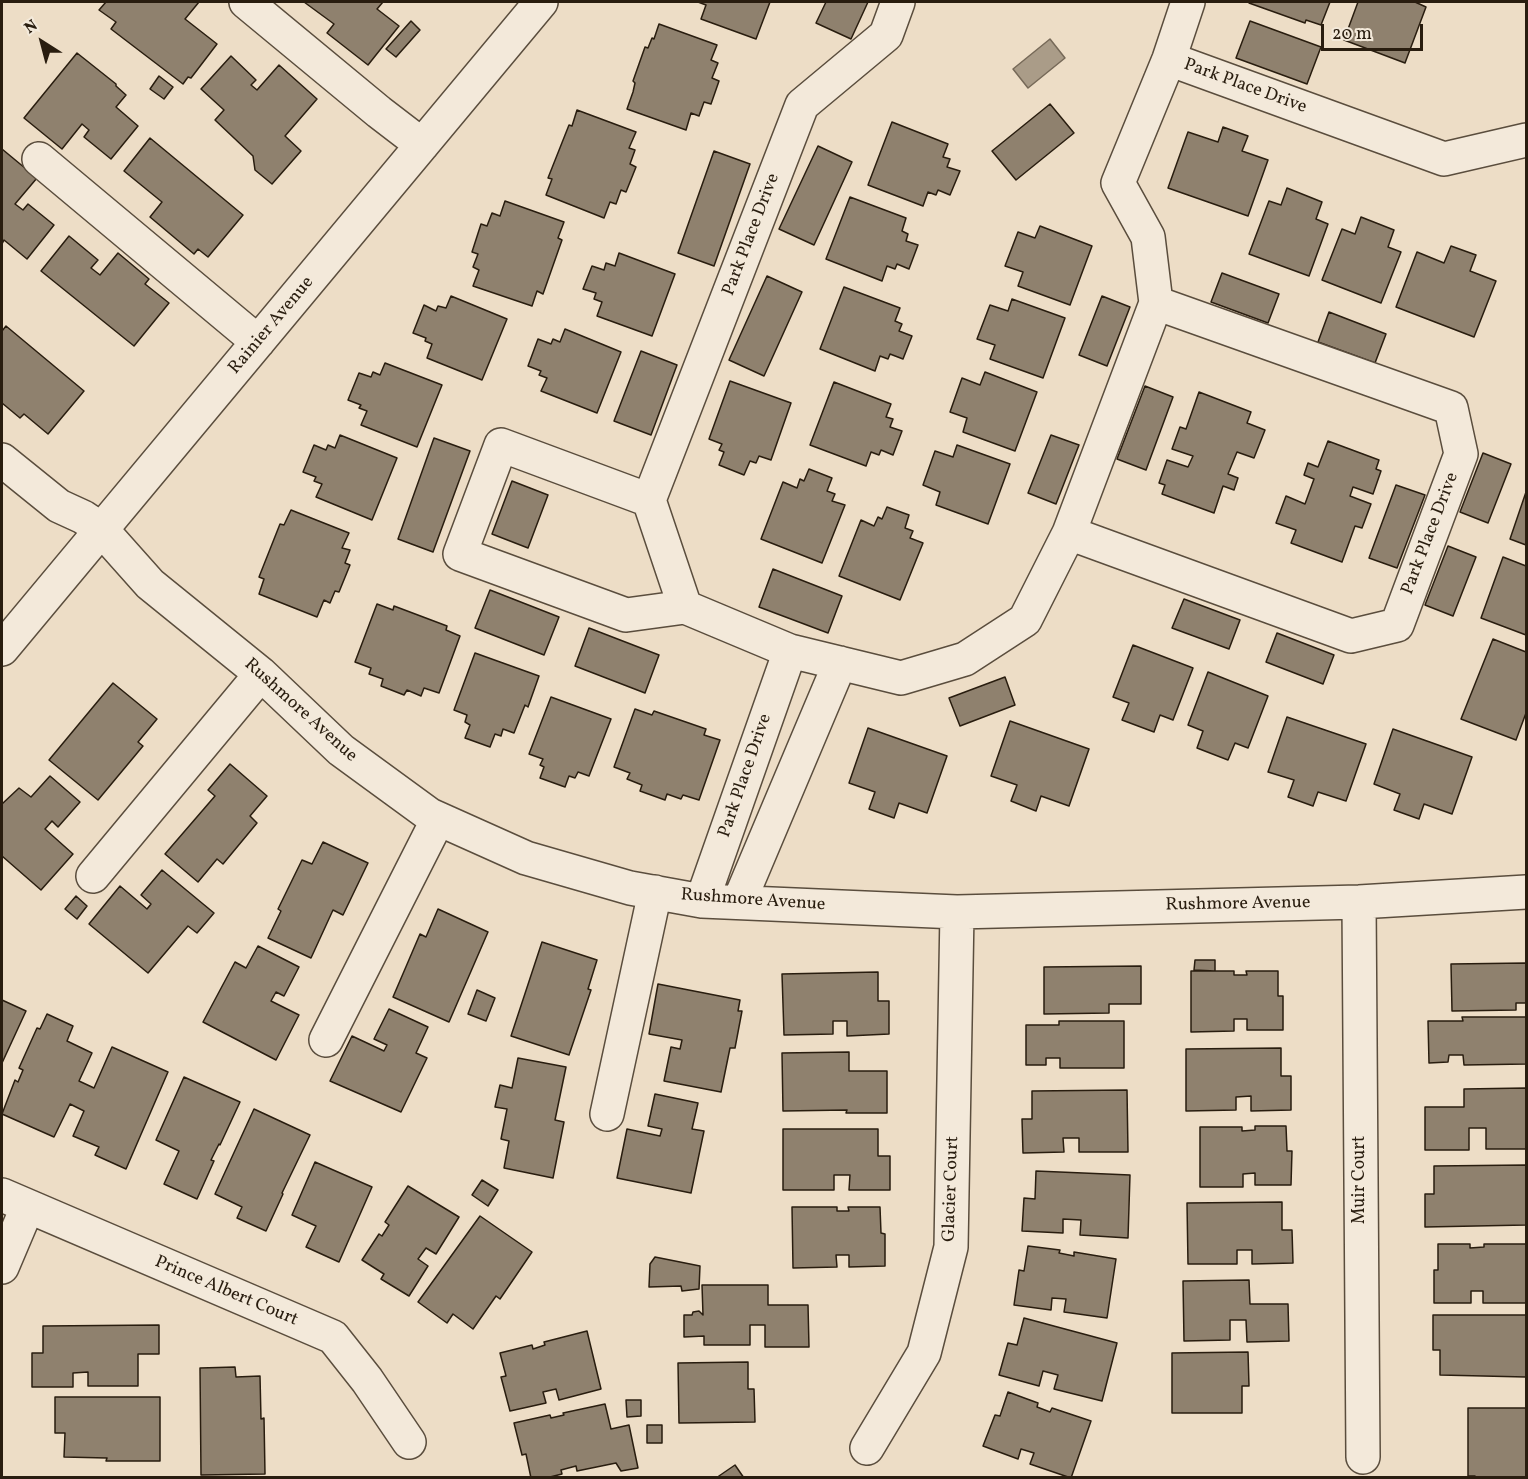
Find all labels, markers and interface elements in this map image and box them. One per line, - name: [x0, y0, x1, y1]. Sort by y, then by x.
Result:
- north arrow: [12, 12, 72, 72]
- scale bar: [1324, 12, 1426, 50]
- text: N: [20, 15, 43, 40]
- text: 20 m: [1332, 22, 1372, 47]
- street label: Park Place Drive: [1181, 55, 1309, 119]
- street label: Park Place Drive: [719, 171, 785, 299]
- street label: Rainier Avenue: [225, 273, 319, 379]
- street label: Park Place Drive: [1398, 470, 1464, 598]
- street label: Rushmore Avenue: [239, 654, 361, 768]
- street label: Park Place Drive: [715, 711, 777, 841]
- street label: Rushmore Avenue: [680, 885, 826, 917]
- street label: Rushmore Avenue: [1165, 893, 1311, 917]
- street label: Glacier Court: [939, 1136, 965, 1242]
- street label: Muir Court: [1350, 1136, 1372, 1224]
- street label: Prince Albert Court: [151, 1252, 301, 1332]

